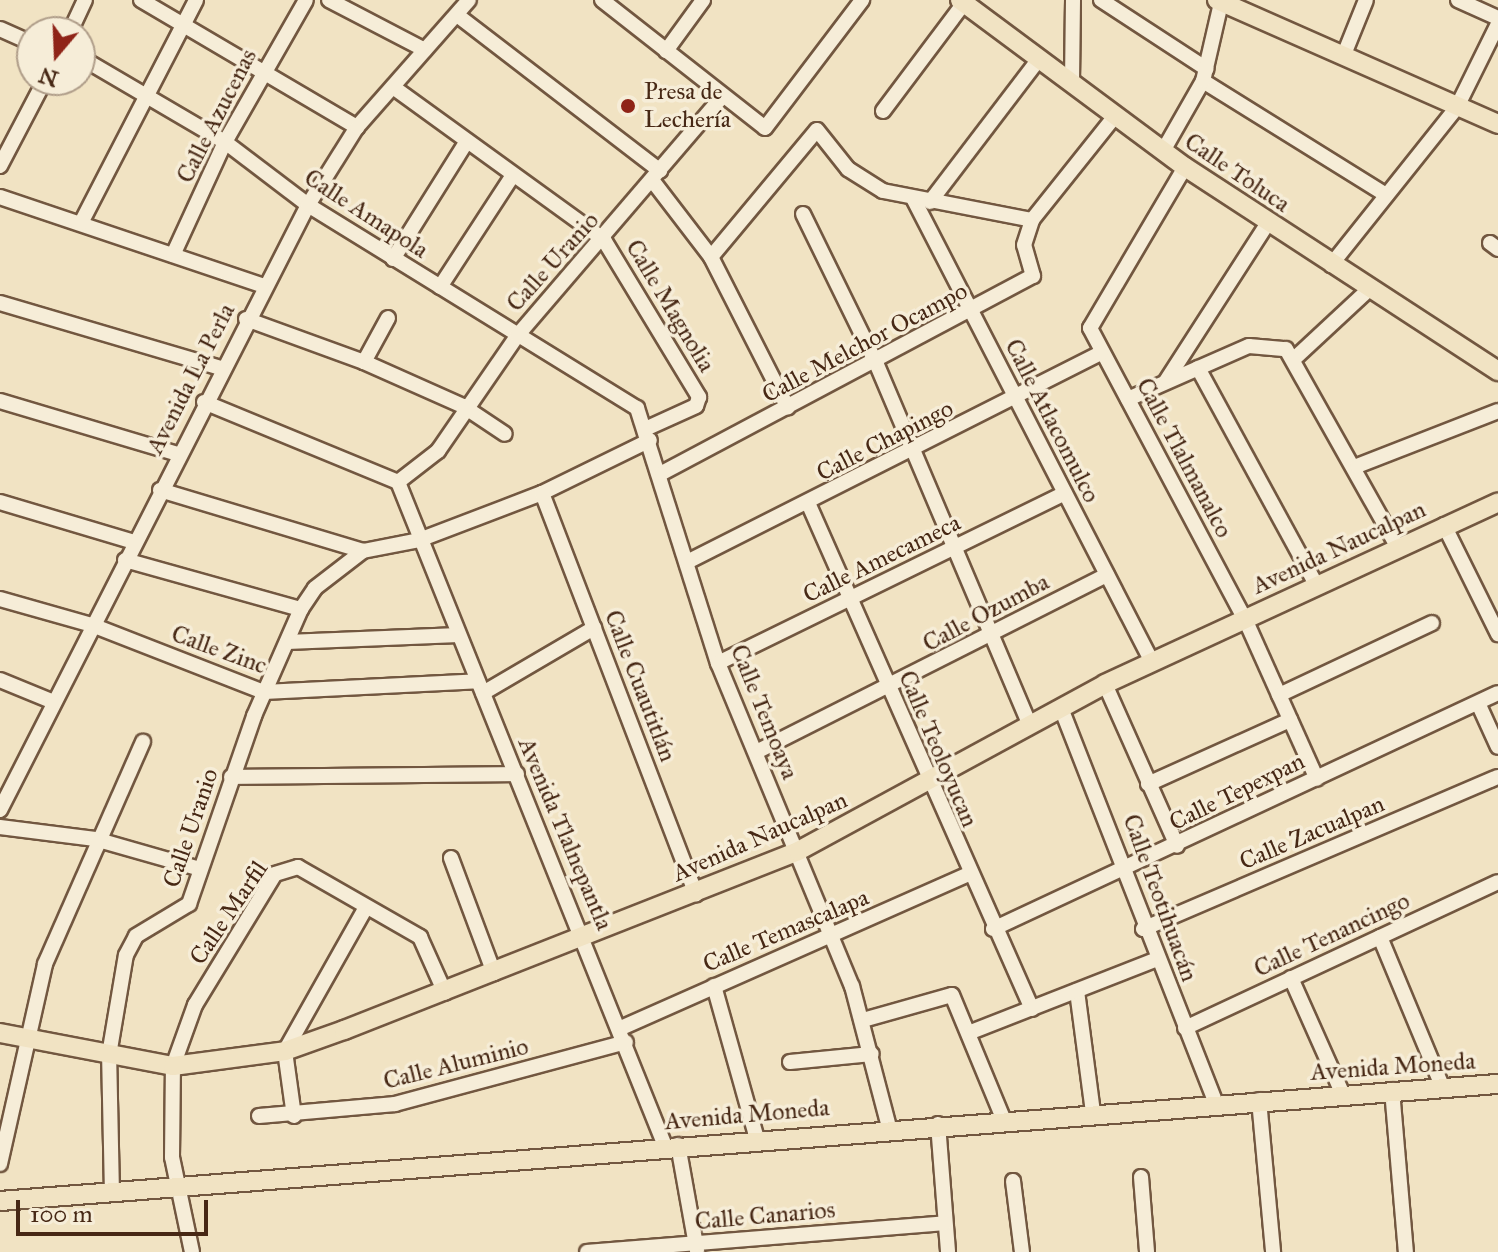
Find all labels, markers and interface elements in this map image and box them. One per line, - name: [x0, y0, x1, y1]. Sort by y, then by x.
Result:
- north arrow: [16, 16, 96, 96]
- street label: Calle Azucenas: [171, 44, 263, 188]
- text: N: [35, 61, 62, 93]
- place label: Presa de Lechería: [644, 78, 731, 134]
- marker: Presa de Lechería: [619, 97, 637, 115]
- street label: Calle Toluca: [1179, 127, 1295, 219]
- street label: Calle Amapola: [299, 163, 433, 265]
- street label: Calle Uranio: [501, 206, 605, 318]
- street label: Calle Magnolia: [619, 235, 721, 377]
- street label: Calle Melchor Ocampo: [757, 277, 973, 409]
- street label: Avenida La Perla: [141, 299, 241, 459]
- street label: Calle Atlacomulco: [998, 334, 1106, 508]
- street label: Calle Tlalmanalco: [1130, 373, 1238, 543]
- street label: Calle Chapingo: [812, 394, 958, 488]
- street label: Avenida Naucalpan: [1248, 495, 1430, 601]
- street label: Calle Amecameca: [799, 508, 965, 610]
- street label: Calle Ozumba: [918, 568, 1054, 658]
- street label: Calle Cuautitlán: [598, 606, 682, 766]
- street label: Calle Zinc: [167, 619, 271, 681]
- street label: Calle Temoaya: [724, 641, 804, 783]
- street label: Calle Teoloyucan: [892, 667, 984, 831]
- street label: Avenida Tlalnepantla: [511, 734, 619, 934]
- street label: Calle Tepexpan: [1165, 747, 1309, 837]
- street label: Calle Uranio: [157, 765, 225, 891]
- street label: Avenida Naucalpan: [668, 786, 852, 888]
- street label: Calle Zacualpan: [1235, 790, 1389, 876]
- street label: Calle Teotihuacán: [1116, 810, 1204, 986]
- street label: Calle Marfil: [184, 856, 274, 970]
- street label: Calle Temascalapa: [699, 883, 873, 979]
- street label: Calle Tenancingo: [1250, 886, 1414, 984]
- street label: Calle Aluminio: [381, 1032, 531, 1096]
- street label: Avenida Moneda: [1310, 1047, 1476, 1087]
- street label: Avenida Moneda: [663, 1093, 831, 1137]
- scale bar: [20, 1184, 212, 1234]
- street label: Calle Canarios: [694, 1196, 836, 1236]
- text: 100 m: [30, 1199, 93, 1229]

